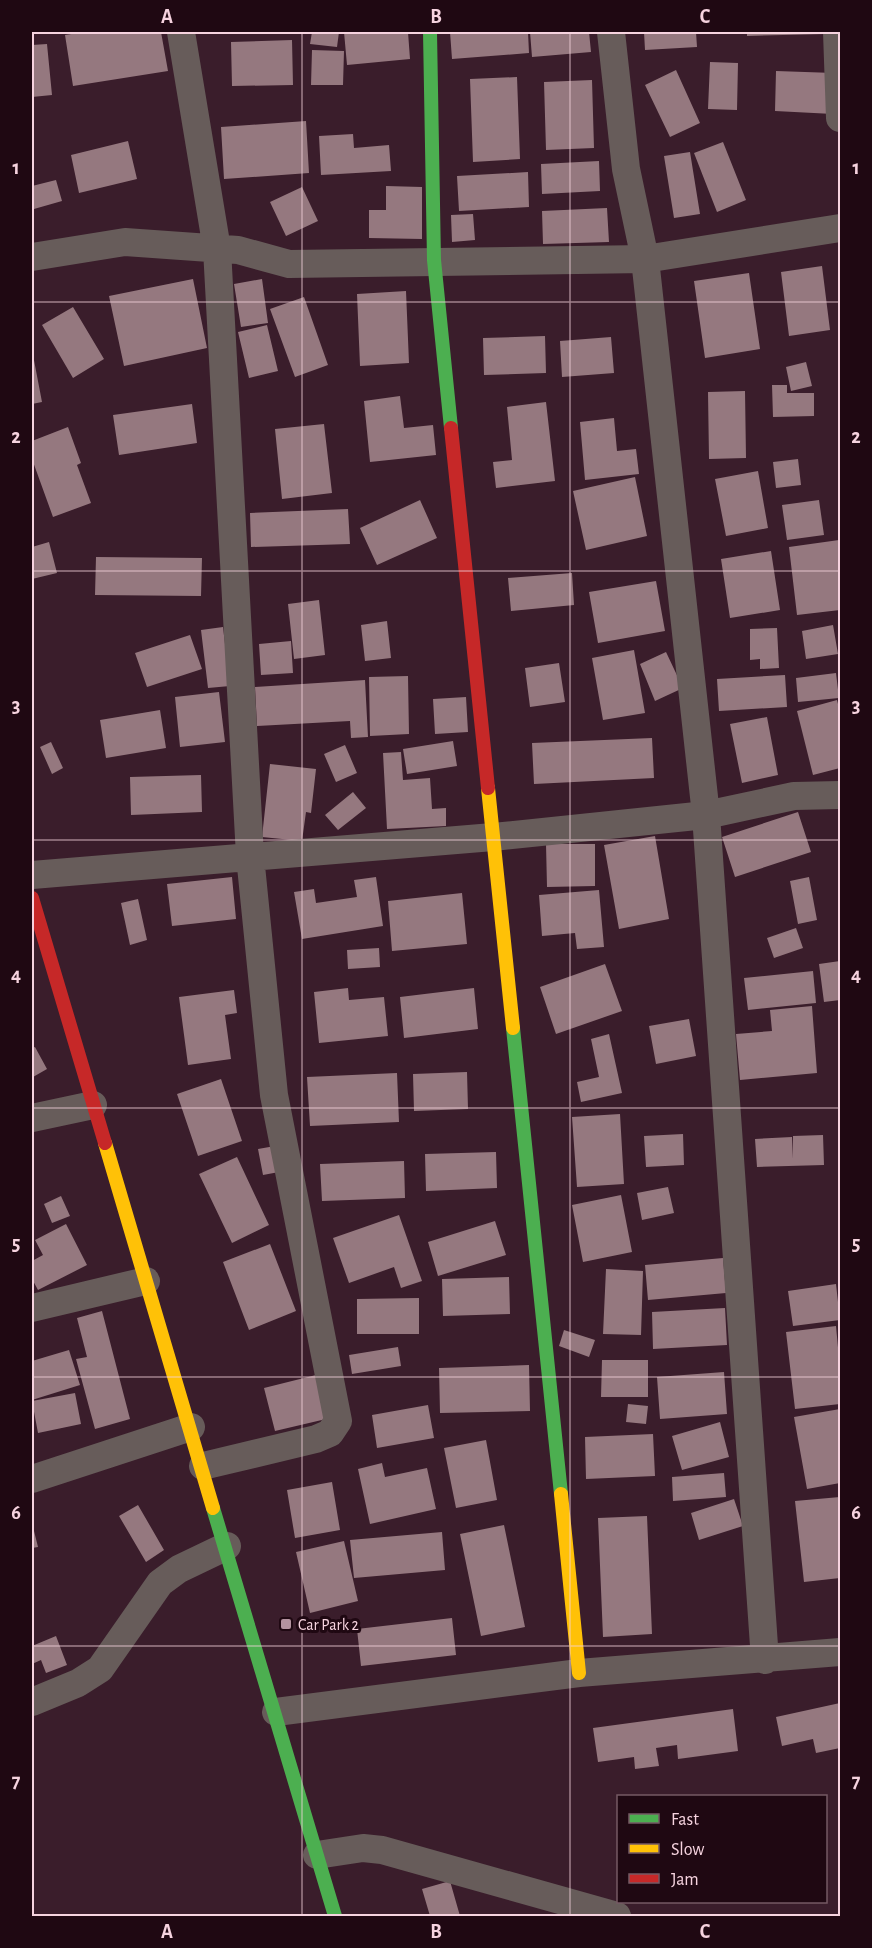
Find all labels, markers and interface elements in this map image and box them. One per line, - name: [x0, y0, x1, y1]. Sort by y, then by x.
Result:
- text: A: [161, 7, 173, 27]
- text: B: [430, 7, 442, 27]
- text: C: [700, 7, 711, 27]
- text: 1: [12, 158, 20, 178]
- text: 1: [852, 158, 860, 178]
- text: 2: [11, 427, 21, 447]
- text: 2: [851, 427, 861, 447]
- text: 3: [12, 696, 20, 716]
- text: 3: [852, 696, 860, 716]
- text: 4: [11, 965, 21, 985]
- text: 4: [851, 965, 861, 985]
- text: 5: [12, 1234, 20, 1254]
- text: 5: [852, 1234, 860, 1254]
- text: 6: [11, 1503, 21, 1523]
- text: 6: [851, 1503, 861, 1523]
- marker: Car Park 2: [279, 1617, 293, 1631]
- place label: Car Park 2: [298, 1617, 359, 1633]
- text: 7: [12, 1771, 21, 1791]
- text: 7: [852, 1771, 861, 1791]
- legend: [617, 1795, 827, 1903]
- text: Fast: [671, 1811, 699, 1829]
- text: Slow: [671, 1841, 704, 1859]
- text: Jam: [671, 1871, 699, 1889]
- text: A: [161, 1922, 173, 1942]
- text: B: [430, 1922, 442, 1942]
- text: C: [700, 1922, 711, 1942]

